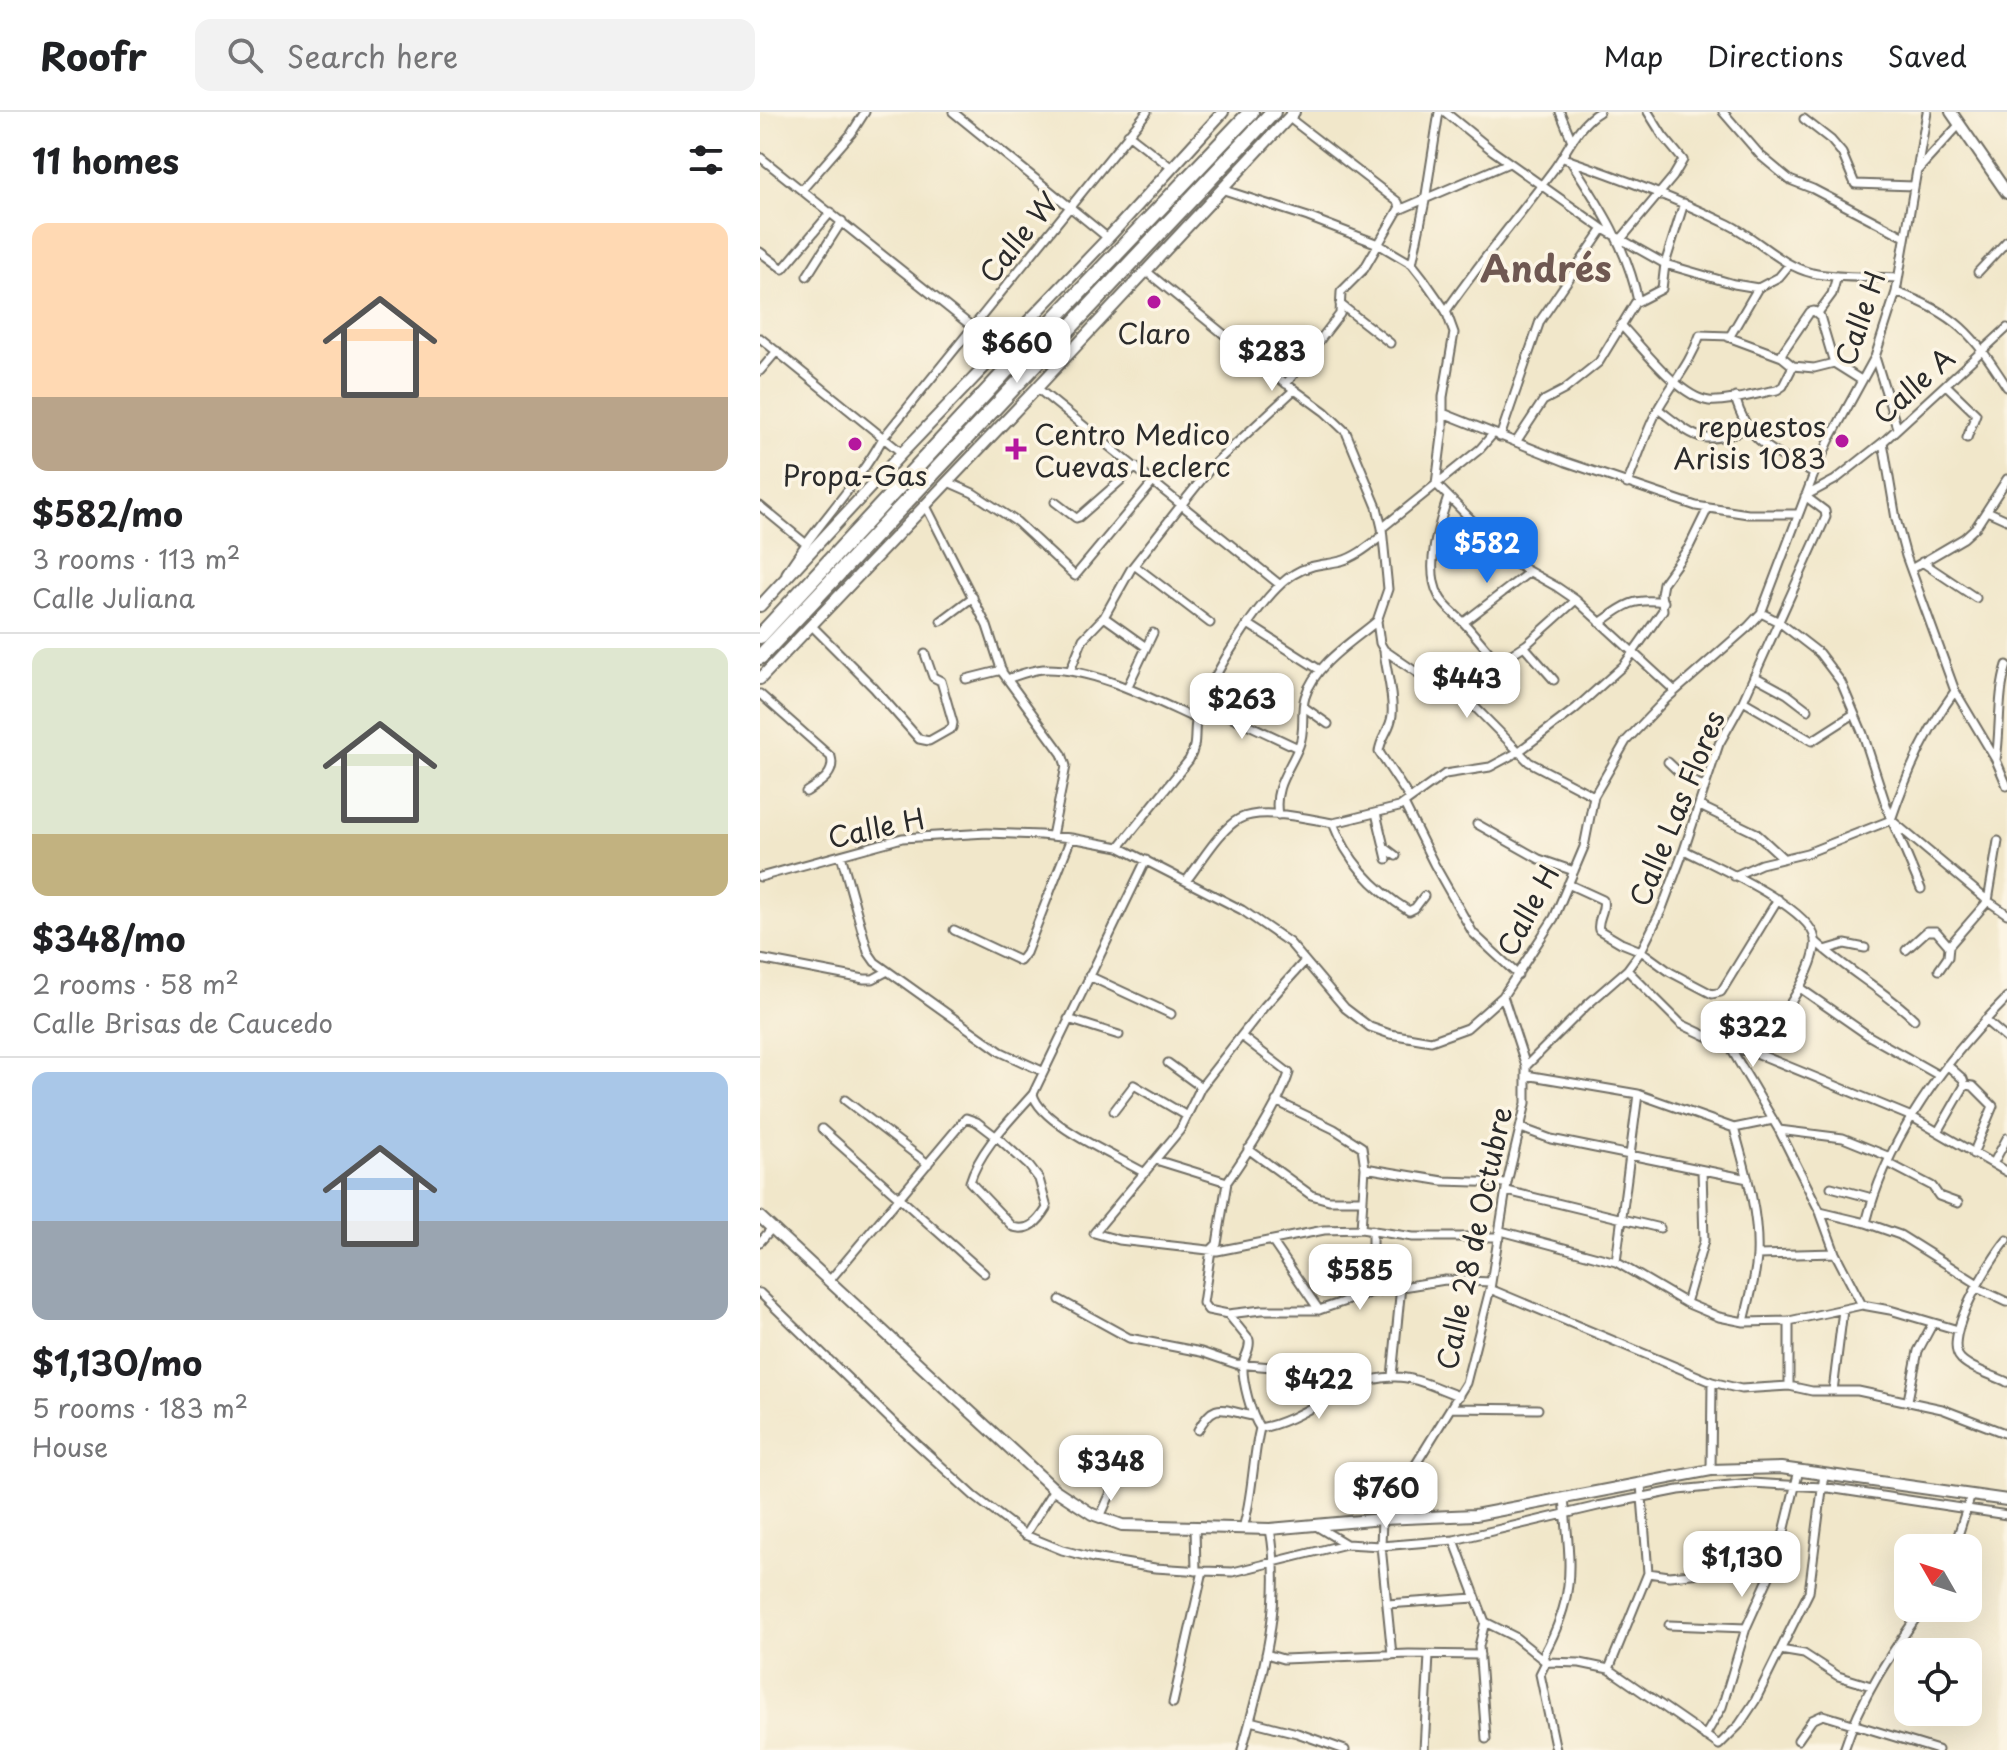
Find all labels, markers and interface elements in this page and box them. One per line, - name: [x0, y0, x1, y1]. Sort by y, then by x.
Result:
- search box: [195, 19, 755, 91]
- text: Roofr: [40, 27, 147, 84]
- icon: search: [223, 33, 267, 77]
- text: Search here: [287, 33, 458, 78]
- text: Map: [1604, 34, 1663, 77]
- text: Directions: [1707, 34, 1844, 77]
- text: Saved: [1888, 34, 1967, 77]
- text: 11 homes: [32, 134, 179, 186]
- icon: filters: [684, 138, 728, 182]
- street label: Calle W: [968, 182, 1068, 292]
- district label: Andrés: [1480, 240, 1612, 294]
- street label: Calle H: [1823, 265, 1895, 371]
- icon: home: [308, 275, 452, 419]
- marker: Claro: [1145, 293, 1163, 311]
- place label: Claro: [1117, 311, 1191, 354]
- pin: $660: [970, 317, 1064, 385]
- text: $660: [981, 323, 1053, 362]
- pin: $283: [1225, 325, 1319, 393]
- text: $283: [1238, 331, 1306, 370]
- street label: Calle A: [1862, 336, 1964, 434]
- place label: repuestos Arisis 1083: [1674, 404, 1826, 479]
- place label: Centro Medico Cuevas Leclerc: [1034, 412, 1230, 487]
- marker: repuestos Arisis 1083: [1833, 432, 1851, 450]
- marker: Propa-Gas: [846, 435, 864, 453]
- marker: Centro Medico Cuevas Leclerc: [1005, 438, 1027, 460]
- place label: Propa-Gas: [783, 453, 927, 496]
- text: $582/mo: [32, 487, 183, 539]
- pin: $582: [1440, 517, 1534, 585]
- text: $582: [1454, 523, 1520, 562]
- text: 3 rooms · 113 m²: [32, 539, 240, 578]
- text: Calle Juliana: [32, 578, 195, 617]
- pin: $443: [1420, 652, 1514, 720]
- text: $443: [1432, 658, 1502, 697]
- pin: $263: [1195, 673, 1289, 741]
- text: $263: [1208, 679, 1276, 718]
- icon: home: [308, 700, 452, 844]
- street label: Calle Las Flores: [1617, 703, 1735, 913]
- street label: Calle H: [824, 796, 928, 858]
- street label: Calle H: [1485, 857, 1569, 963]
- text: $348/mo: [32, 912, 185, 964]
- text: 2 rooms · 58 m²: [32, 964, 239, 1003]
- pin: $322: [1706, 1001, 1800, 1069]
- text: Calle Brisas de Caucedo: [32, 1003, 333, 1042]
- text: $322: [1719, 1007, 1787, 1046]
- street label: Calle 28 de Octubre: [1424, 1103, 1522, 1373]
- icon: home: [308, 1124, 452, 1268]
- pin: $585: [1313, 1244, 1407, 1312]
- text: $585: [1327, 1250, 1393, 1289]
- text: $1,130/mo: [32, 1336, 202, 1388]
- pin: $422: [1272, 1353, 1366, 1421]
- text: $422: [1284, 1359, 1354, 1398]
- text: 5 rooms · 183 m²: [32, 1388, 248, 1427]
- text: House: [32, 1427, 108, 1466]
- pin: $348: [1064, 1435, 1158, 1503]
- text: $348: [1077, 1441, 1145, 1480]
- pin: $760: [1339, 1462, 1433, 1530]
- text: $760: [1353, 1468, 1419, 1507]
- pin: $1,130: [1677, 1531, 1807, 1599]
- north arrow: [1894, 1534, 1982, 1622]
- map controls: [1894, 1534, 1982, 1726]
- text: $1,130: [1701, 1537, 1783, 1576]
- button: locate: [1894, 1638, 1982, 1726]

